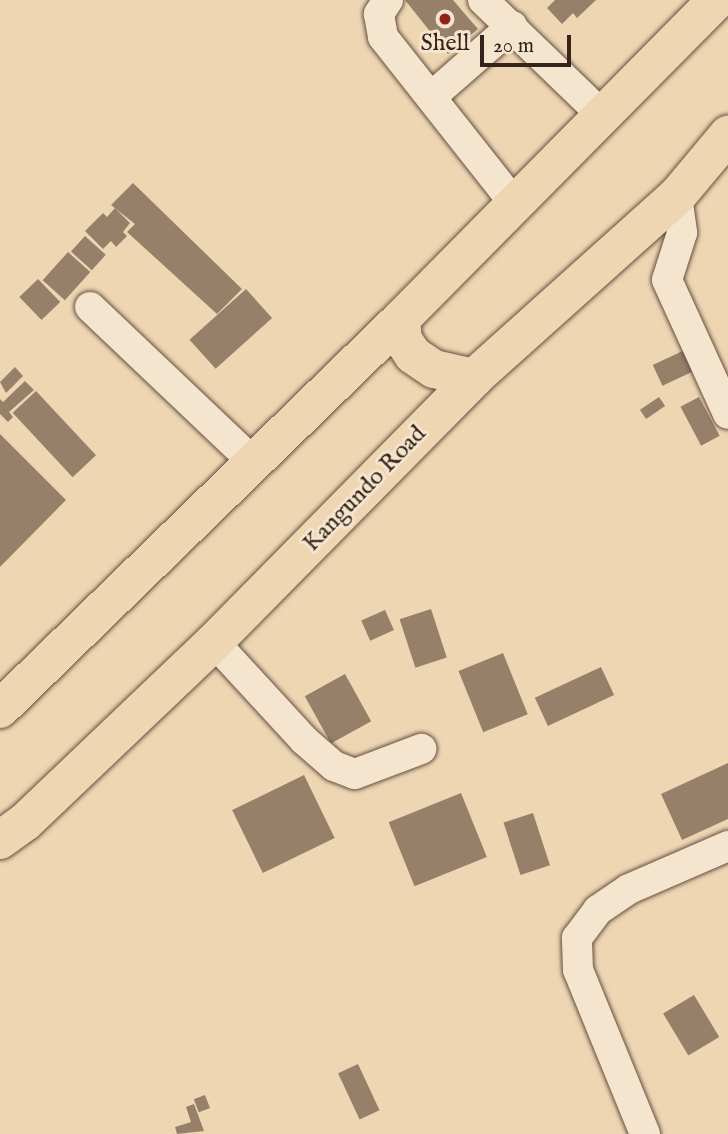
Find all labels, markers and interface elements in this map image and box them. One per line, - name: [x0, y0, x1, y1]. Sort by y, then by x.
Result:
- marker: Shell: [437, 11, 453, 27]
- scale bar: [483, 21, 574, 65]
- place label: Shell: [420, 30, 470, 58]
- text: 20 m: [493, 33, 534, 60]
- street label: Kangundo Road: [298, 420, 432, 558]

